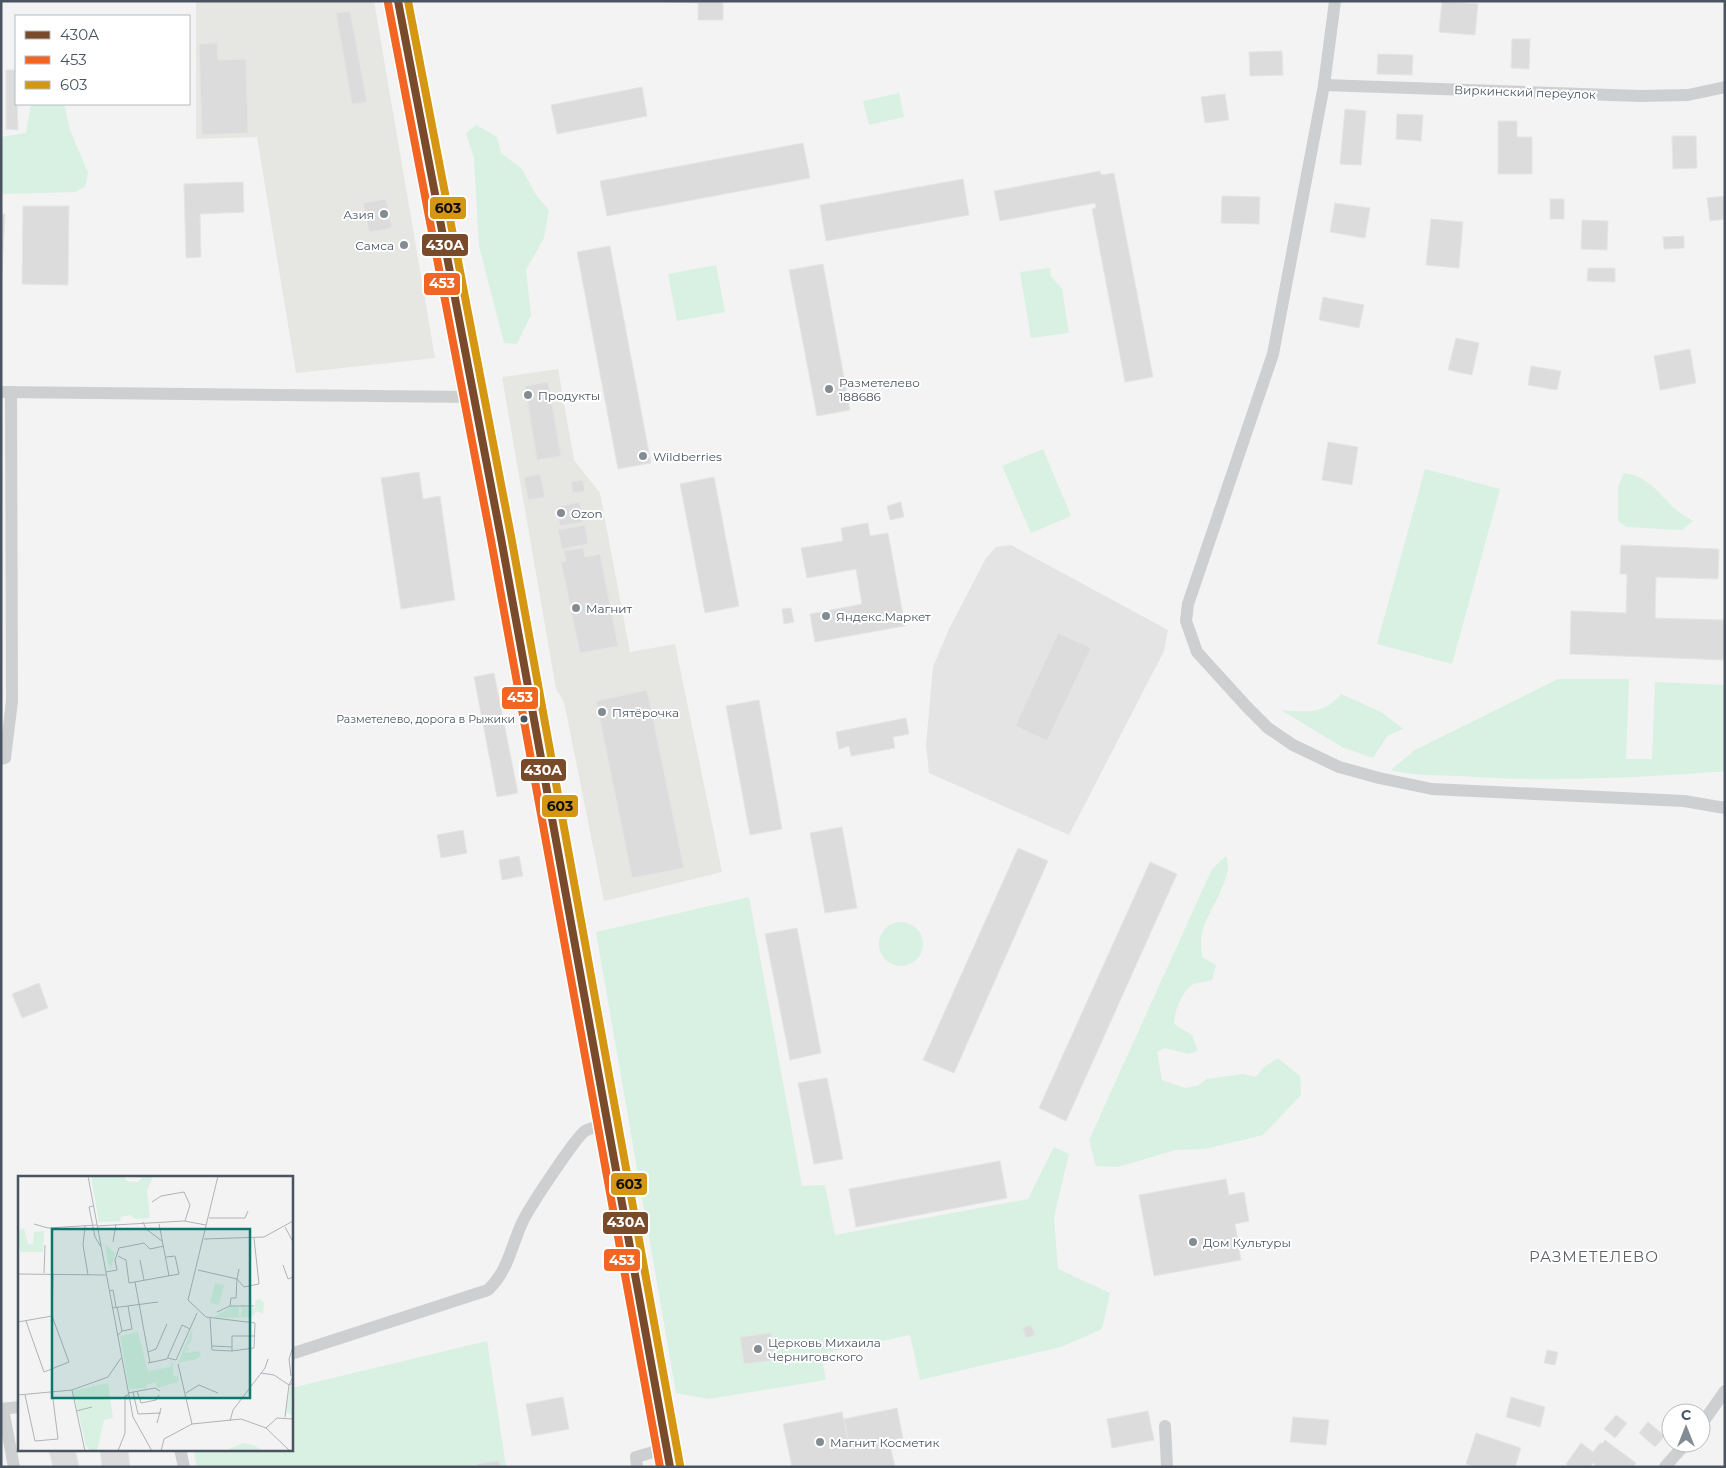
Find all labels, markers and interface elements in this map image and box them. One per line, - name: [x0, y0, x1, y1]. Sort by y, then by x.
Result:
- legend: [15, 15, 190, 105]
- text: 430А: [60, 25, 99, 44]
- text: 453: [60, 50, 87, 69]
- text: 603: [60, 75, 87, 94]
- street label: Виркинский переулок: [1454, 82, 1596, 102]
- line badge: 603: [429, 196, 467, 220]
- text: 603: [435, 199, 461, 217]
- place label: Азия: [343, 207, 374, 222]
- marker: Азия: [378, 208, 390, 220]
- line badge: 430А: [421, 233, 469, 257]
- text: 430А: [426, 236, 465, 254]
- place label: Самса: [355, 238, 394, 253]
- marker: Самса: [398, 239, 410, 251]
- line badge: 453: [423, 272, 461, 296]
- text: 453: [429, 274, 455, 292]
- place label: Разметелево 188686: [839, 375, 920, 404]
- marker: Разметелево 188686: [823, 383, 835, 395]
- place label: Продукты: [538, 388, 600, 403]
- marker: Продукты: [522, 389, 534, 401]
- place label: Wildberries: [653, 449, 722, 464]
- marker: Wildberries: [637, 450, 649, 462]
- place label: Ozon: [571, 506, 603, 521]
- marker: Ozon: [555, 507, 567, 519]
- place label: Магнит: [586, 601, 633, 616]
- marker: Магнит: [570, 602, 582, 614]
- place label: Яндекс.Маркет: [836, 609, 931, 624]
- marker: Яндекс.Маркет: [820, 610, 832, 622]
- line badge: 453: [501, 686, 539, 710]
- text: 453: [507, 688, 533, 706]
- place label: Пятёрочка: [612, 705, 679, 720]
- marker: Пятёрочка: [596, 706, 608, 718]
- place label: Разметелево, дорога в Рыжики: [336, 712, 515, 726]
- marker: Разметелево, дорога в Рыжики: [519, 714, 529, 724]
- line badge: 430А: [520, 758, 567, 782]
- text: 430А: [524, 761, 563, 779]
- line badge: 603: [541, 794, 579, 818]
- text: 603: [547, 797, 573, 815]
- line badge: 603: [610, 1172, 648, 1196]
- text: 603: [616, 1175, 642, 1193]
- inset map: [18, 1176, 292, 1450]
- line badge: 430А: [602, 1211, 649, 1235]
- text: 430А: [607, 1213, 646, 1231]
- place label: Дом Культуры: [1203, 1235, 1291, 1250]
- marker: Дом Культуры: [1187, 1236, 1199, 1248]
- district label: РАЗМЕТЕЛЕВО: [1529, 1247, 1659, 1266]
- line badge: 453: [603, 1248, 641, 1272]
- text: 453: [609, 1251, 635, 1269]
- place label: Церковь Михаила Черниговского: [768, 1335, 881, 1364]
- marker: Церковь Михаила Черниговского: [752, 1343, 764, 1355]
- north arrow: [1661, 1403, 1711, 1453]
- text: С: [1681, 1406, 1691, 1424]
- place label: Магнит Косметик: [830, 1435, 939, 1450]
- marker: Магнит Косметик: [814, 1436, 826, 1448]

